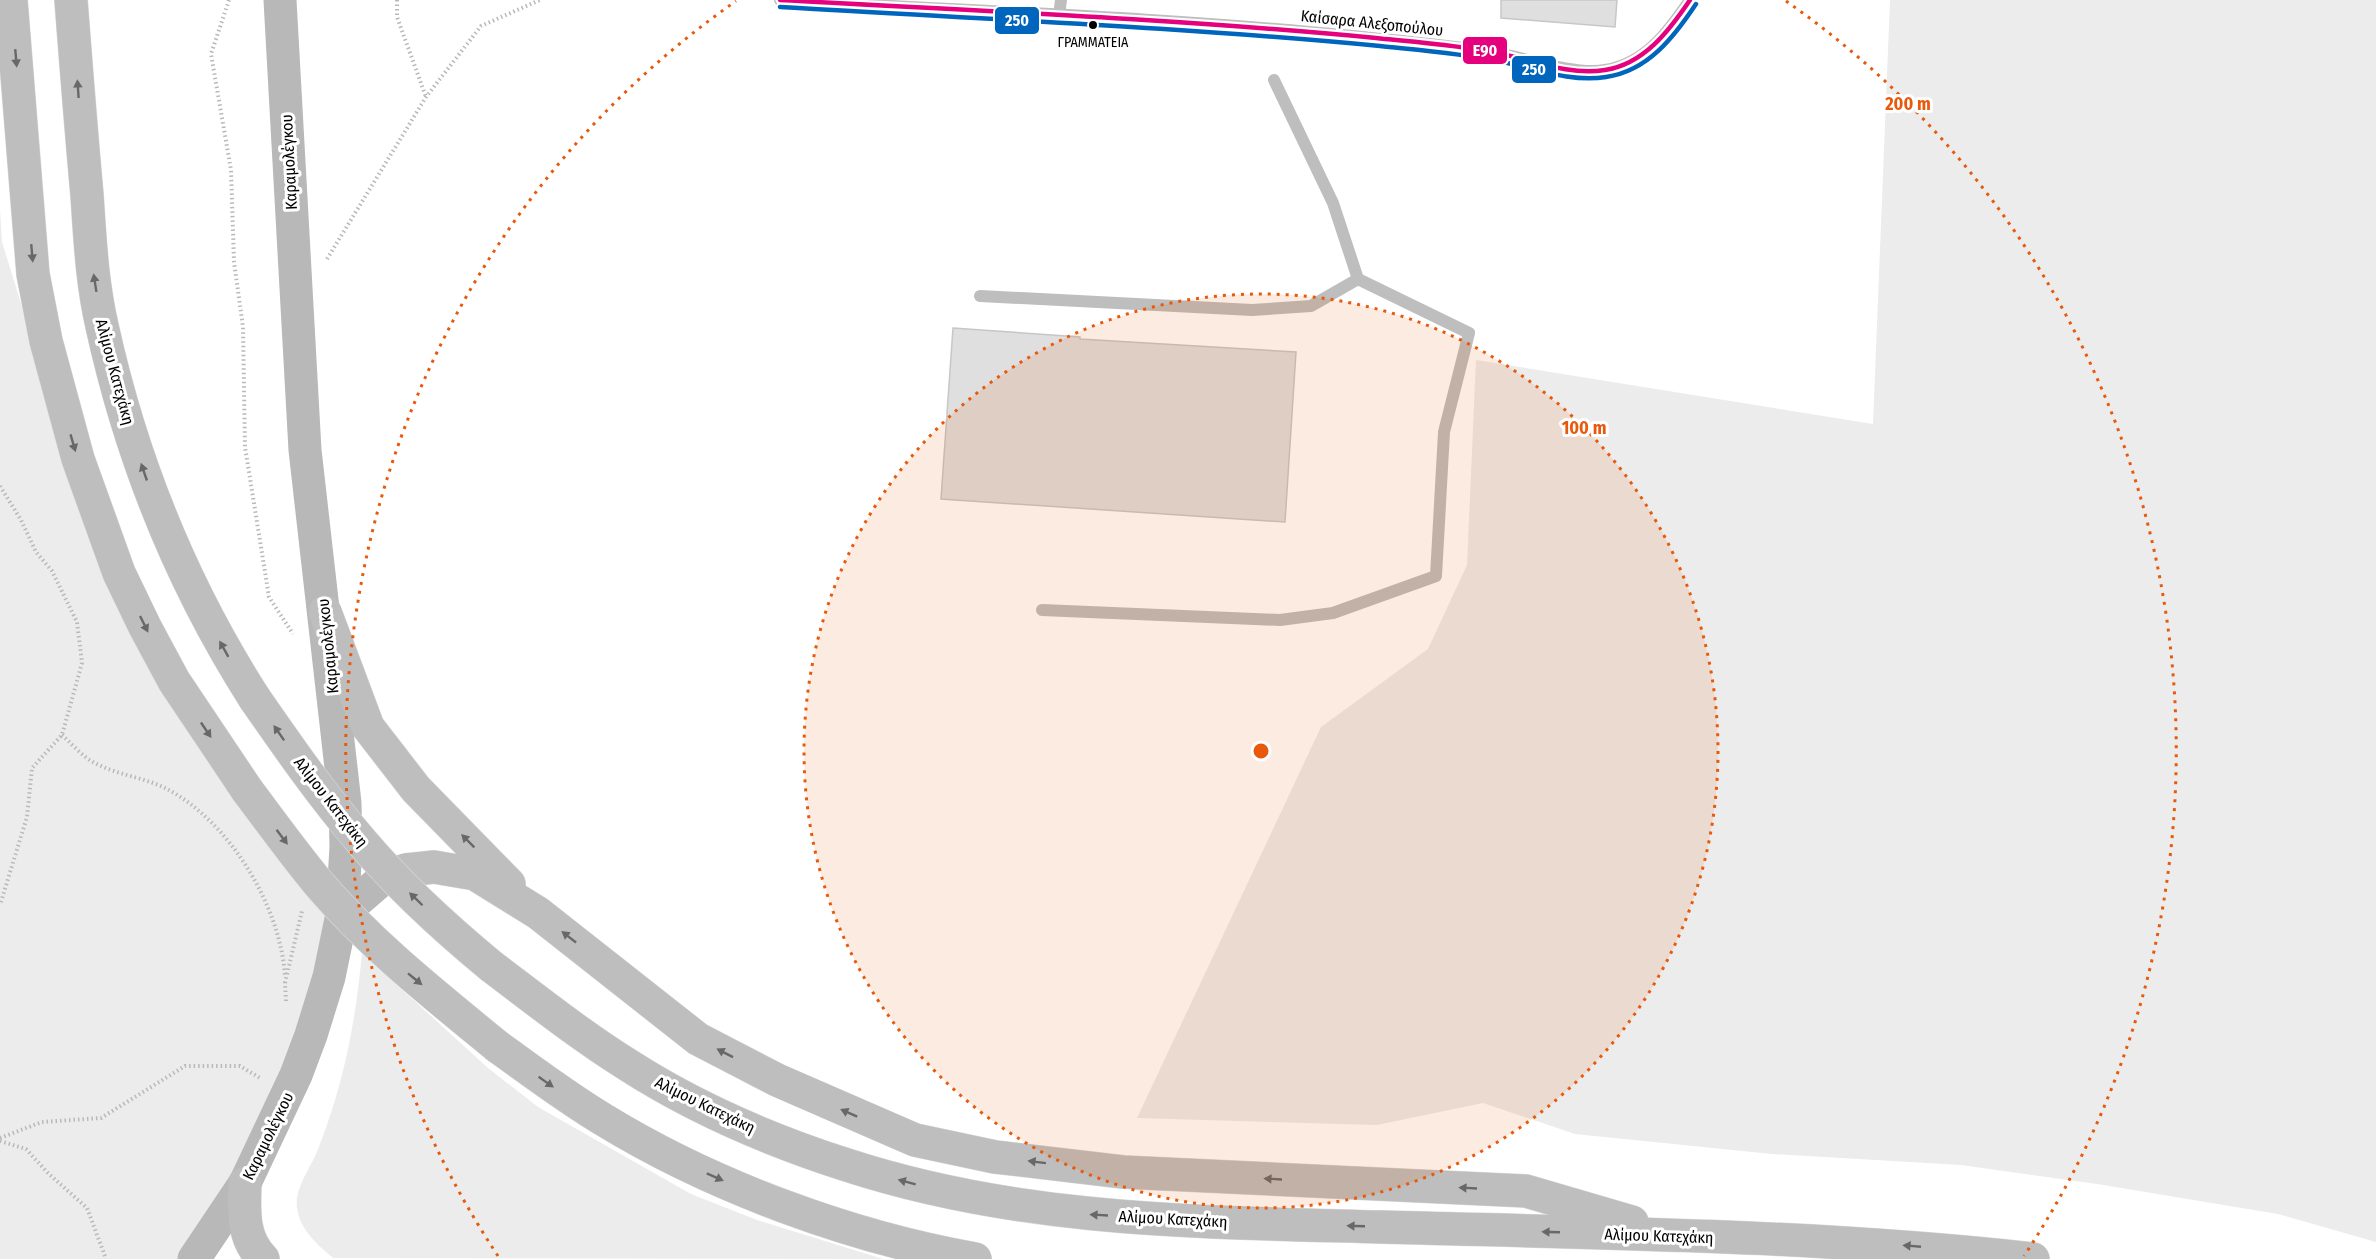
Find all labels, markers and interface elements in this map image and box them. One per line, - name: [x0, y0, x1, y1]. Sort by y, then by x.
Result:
- line badge: 250: [994, 6, 1040, 35]
- street label: Καίσαρα Αλεξοπούλου: [1300, 6, 1444, 40]
- text: 250: [1004, 11, 1029, 30]
- marker: ΓΡΑΜΜΑΤΕΙΑ: [1087, 19, 1099, 31]
- place label: ΓΡΑΜΜΑΤΕΙΑ: [1058, 34, 1129, 51]
- line badge: Ε90: [1462, 36, 1508, 65]
- text: Ε90: [1473, 41, 1497, 60]
- one-way arrow: [11, 49, 21, 68]
- line badge: 250: [1511, 55, 1557, 84]
- text: 250: [1521, 60, 1546, 79]
- one-way arrow: [73, 80, 83, 99]
- text: 200 m: [1884, 93, 1931, 115]
- street label: Καραμολέγκου: [277, 114, 301, 210]
- one-way arrow: [27, 243, 37, 262]
- one-way arrow: [90, 274, 99, 293]
- street label: Αλίμου Κατεχάκη: [92, 317, 138, 427]
- text: 100 m: [1562, 417, 1606, 439]
- one-way arrow: [69, 434, 78, 452]
- one-way arrow: [139, 463, 148, 481]
- street label: Καραμολέγκου: [314, 598, 342, 694]
- one-way arrow: [139, 616, 148, 633]
- one-way arrow: [219, 640, 229, 657]
- one-way arrow: [201, 722, 212, 738]
- one-way arrow: [273, 725, 285, 741]
- centre of rings: [1251, 741, 1271, 761]
- street label: Αλίμου Κατεχάκη: [290, 753, 372, 851]
- one-way arrow: [276, 829, 288, 845]
- one-way arrow: [461, 835, 475, 849]
- one-way arrow: [408, 892, 423, 906]
- one-way arrow: [561, 932, 576, 944]
- one-way arrow: [407, 972, 422, 985]
- one-way arrow: [716, 1048, 733, 1058]
- street label: Αλίμου Κατεχάκη: [652, 1073, 758, 1137]
- one-way arrow: [537, 1076, 553, 1088]
- street label: Καραμολέγκου: [239, 1089, 297, 1183]
- one-way arrow: [841, 1108, 858, 1117]
- one-way arrow: [1027, 1157, 1046, 1167]
- one-way arrow: [707, 1172, 724, 1181]
- one-way arrow: [1264, 1175, 1283, 1184]
- one-way arrow: [898, 1177, 916, 1186]
- one-way arrow: [1458, 1184, 1477, 1193]
- street label: Αλίμου Κατεχάκη: [1118, 1207, 1228, 1231]
- one-way arrow: [1089, 1211, 1108, 1220]
- one-way arrow: [1347, 1221, 1366, 1231]
- street label: Αλίμου Κατεχάκη: [1604, 1225, 1714, 1247]
- one-way arrow: [1542, 1227, 1561, 1236]
- one-way arrow: [1903, 1241, 1922, 1251]

